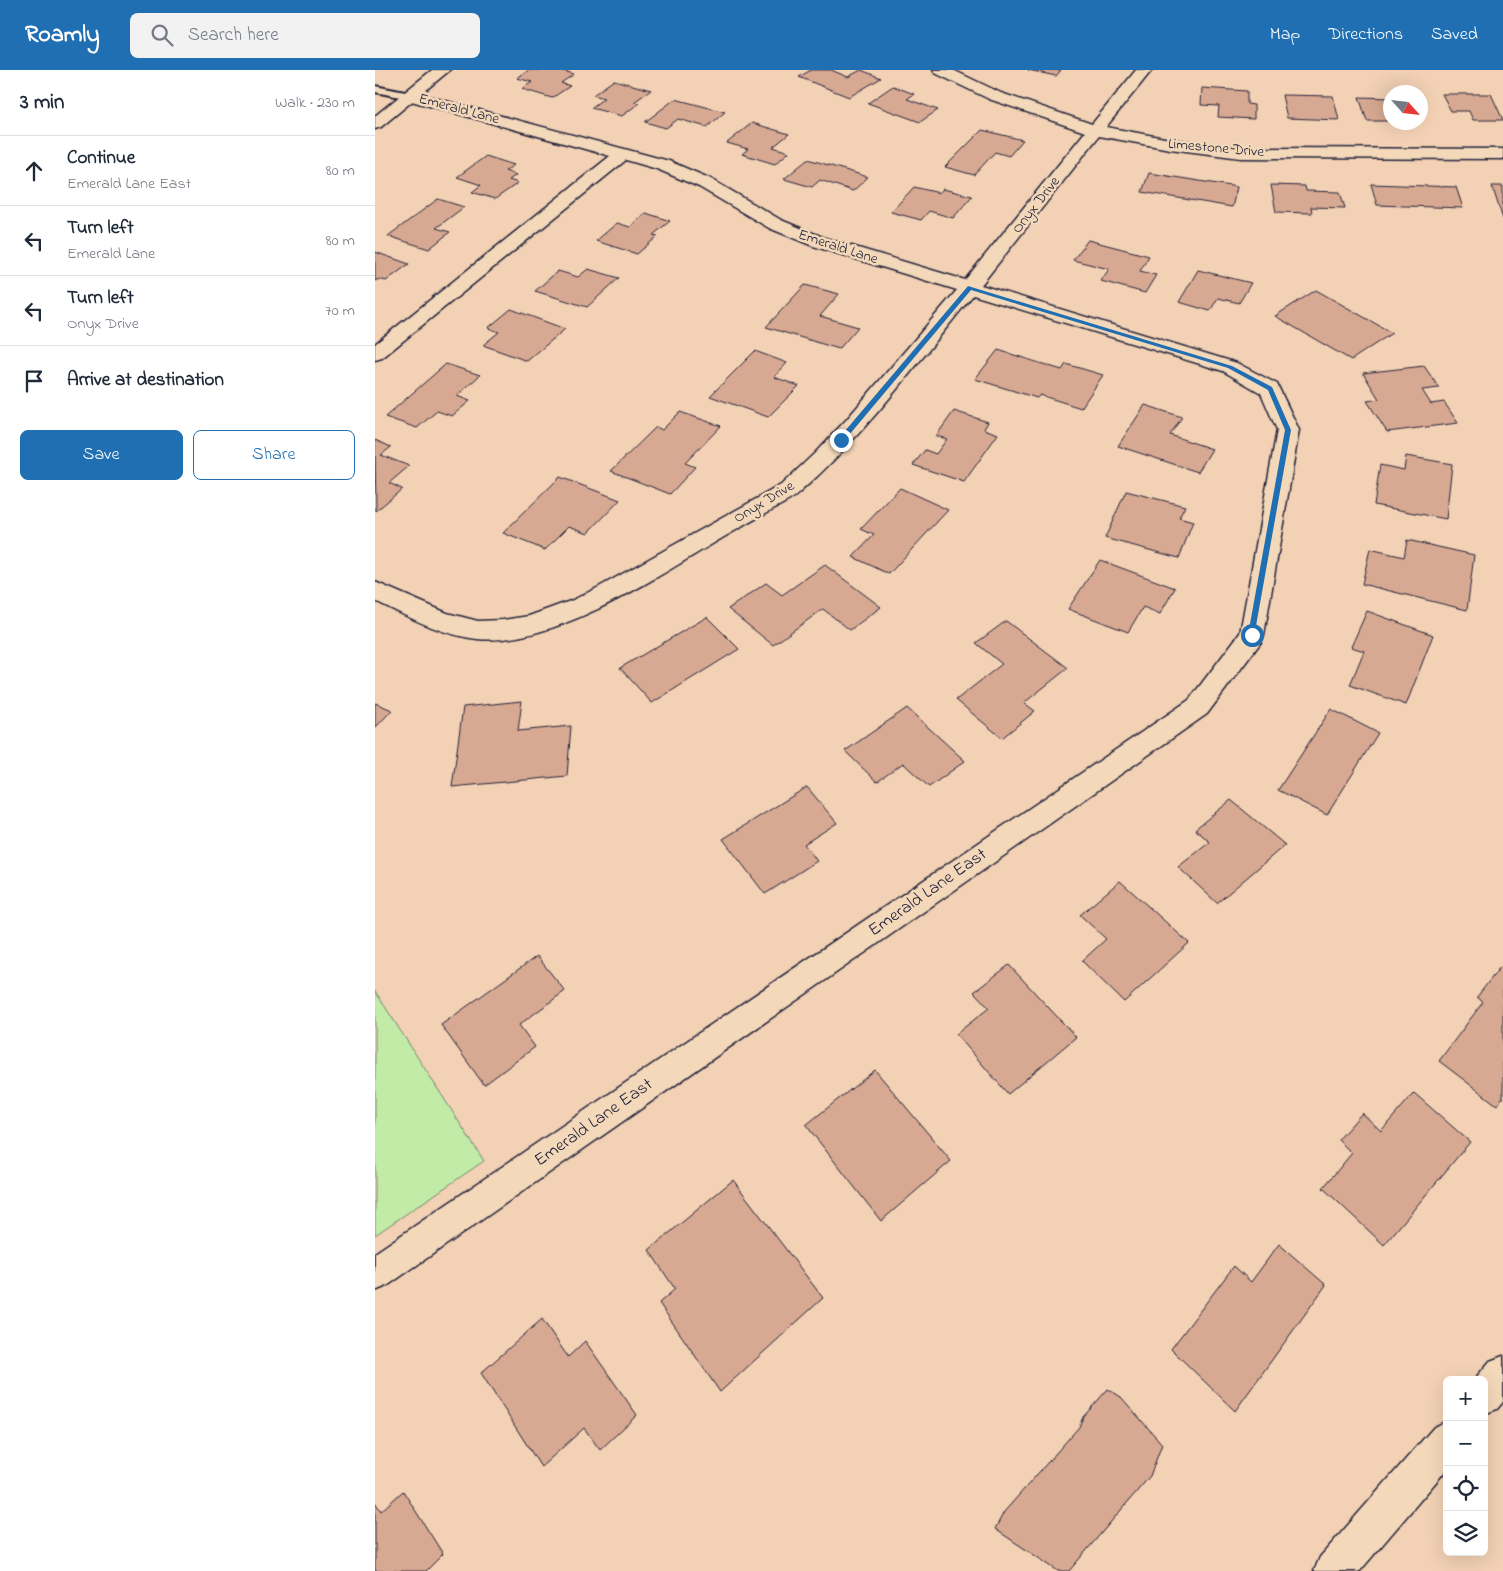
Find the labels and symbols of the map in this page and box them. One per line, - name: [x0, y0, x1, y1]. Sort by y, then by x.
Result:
- north arrow: [1383, 85, 1428, 130]
- street label: Emerald Lane: [416, 88, 502, 130]
- street label: Limestone Drive: [1167, 133, 1265, 163]
- street label: Onyx Drive: [1007, 171, 1066, 239]
- street label: Emerald Lane: [795, 224, 881, 270]
- route end: [830, 429, 853, 452]
- street label: Onyx Drive: [729, 475, 799, 530]
- route start: [1241, 624, 1264, 647]
- street label: Emerald Lane East: [863, 842, 993, 944]
- street label: Emerald Lane East: [529, 1072, 659, 1174]

